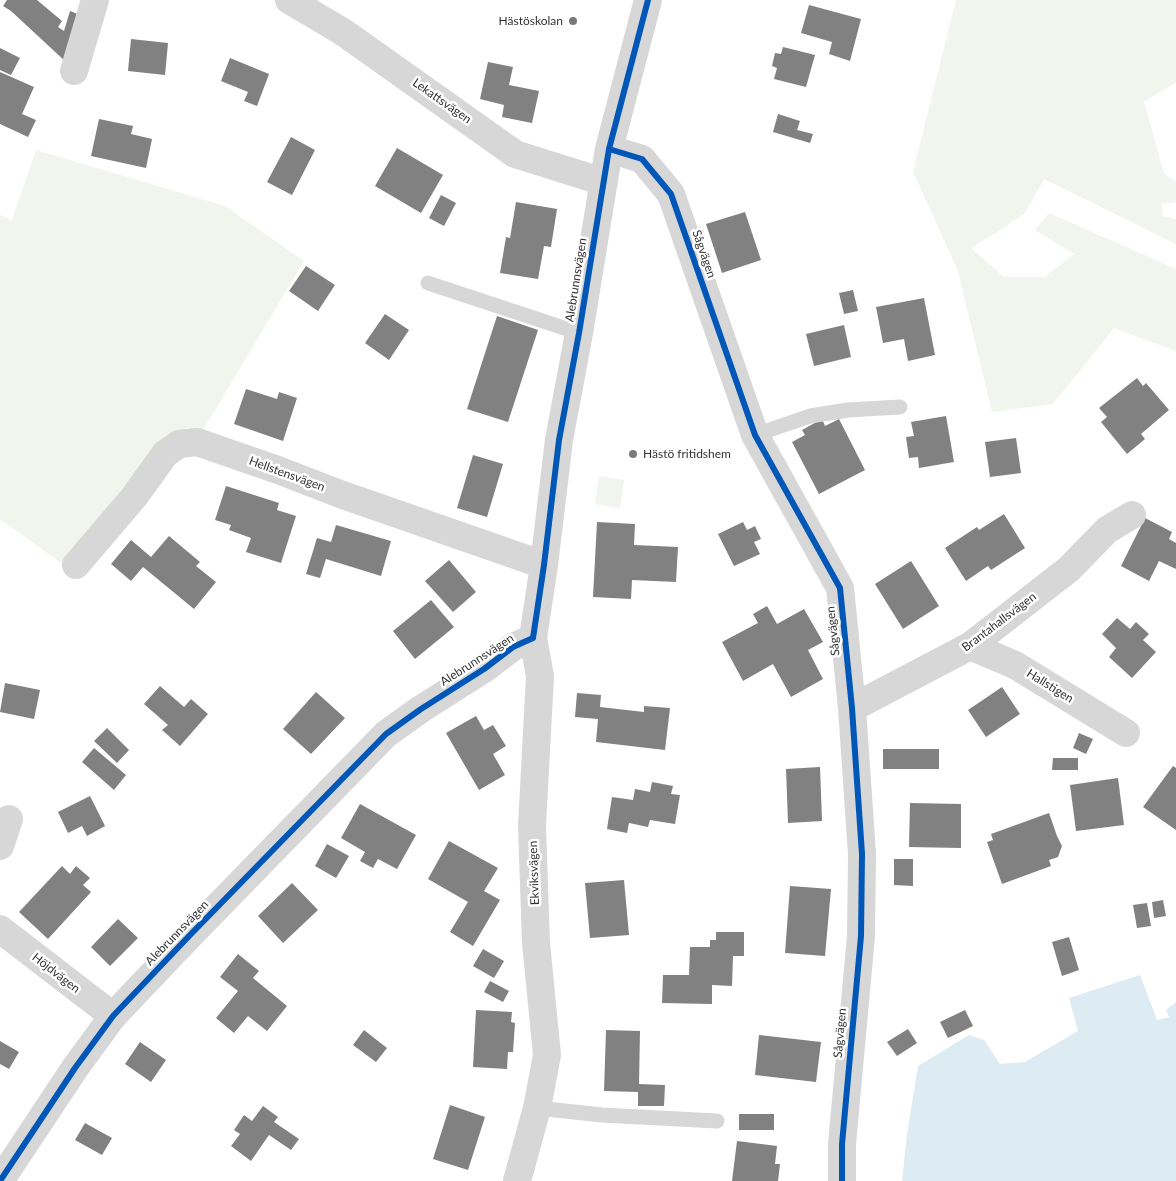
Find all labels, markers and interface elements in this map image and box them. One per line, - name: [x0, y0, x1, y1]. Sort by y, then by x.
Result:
- place label: Hästöskolan: [499, 14, 563, 28]
- marker: Hästöskolan: [567, 15, 579, 27]
- street label: Lekattsvägen: [410, 75, 474, 127]
- street label: Sågvägen: [689, 228, 719, 280]
- street label: Alebrunnsvägen: [562, 237, 590, 323]
- place label: Hästö fritidshem: [643, 447, 731, 461]
- marker: Hästö fritidshem: [627, 448, 639, 460]
- street label: Hellstensvägen: [247, 454, 327, 494]
- street label: Brantahallsvägen: [959, 589, 1039, 655]
- street label: Sågvägen: [823, 605, 843, 657]
- street label: Alebrunnsvägen: [438, 631, 516, 689]
- street label: Hallstigen: [1024, 666, 1076, 706]
- street label: Ekviksvägen: [526, 841, 542, 905]
- street label: Alebrunnsvägen: [142, 898, 212, 968]
- street label: Höjdvägen: [29, 950, 83, 996]
- street label: Sågvägen: [831, 1008, 849, 1058]

